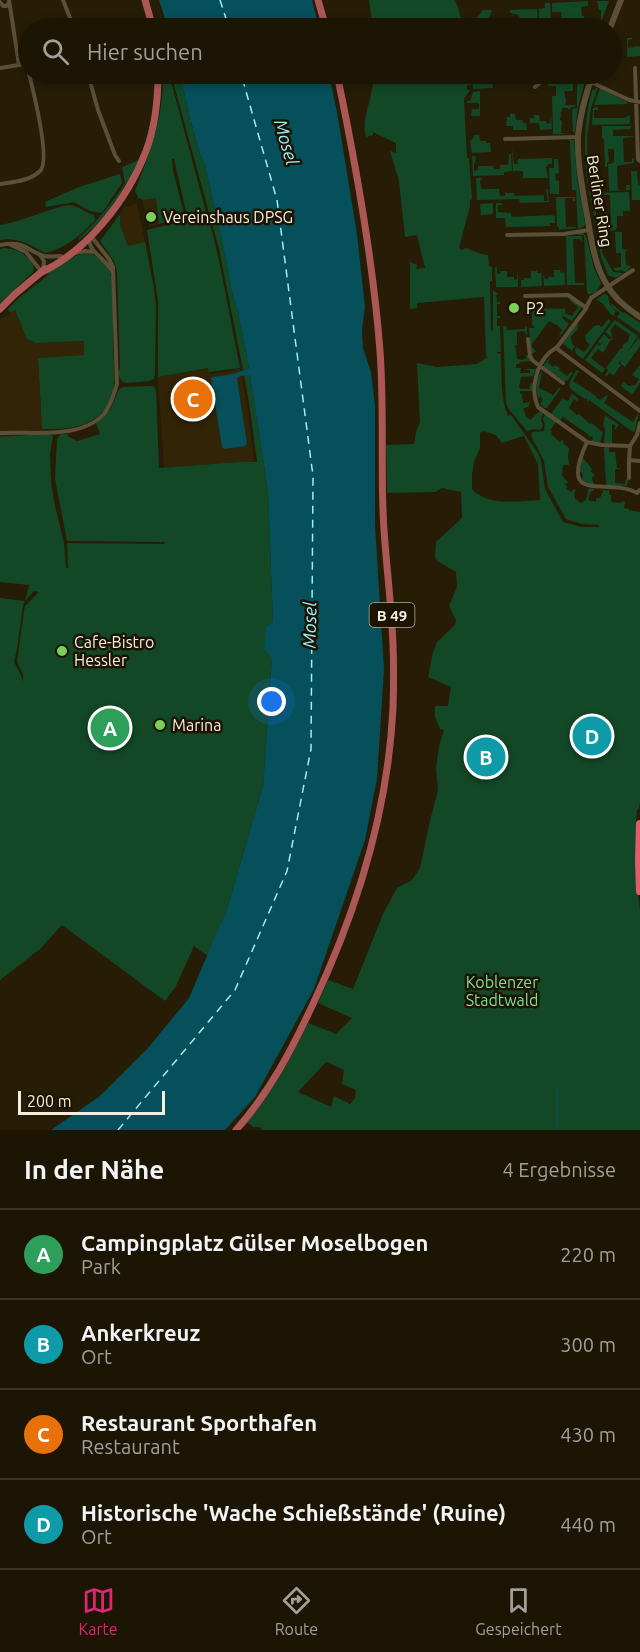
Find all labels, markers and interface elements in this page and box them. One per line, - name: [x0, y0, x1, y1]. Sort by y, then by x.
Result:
- search box: [18, 18, 622, 84]
- icon: search: [39, 35, 72, 68]
- text: Hier suchen: [87, 39, 203, 64]
- water label: Mosel: [271, 117, 303, 167]
- street label: Berliner Ring: [584, 154, 616, 248]
- place label: Vereinshaus DPSG: [163, 208, 293, 226]
- marker: Vereinshaus DPSG: [144, 210, 158, 224]
- place label: P2: [526, 299, 545, 317]
- marker: P2: [507, 301, 521, 315]
- pin: C: [174, 376, 212, 422]
- water label: Mosel: [299, 602, 319, 648]
- road number: B 49: [370, 603, 414, 627]
- place label: Cafe-Bistro Hessler: [74, 633, 154, 669]
- marker: Cafe-Bistro Hessler: [55, 644, 69, 658]
- your location: [257, 687, 286, 716]
- pin: A: [90, 706, 130, 750]
- pin: D: [572, 714, 612, 758]
- place label: Marina: [172, 716, 221, 734]
- marker: Marina: [153, 718, 167, 732]
- pin: B: [466, 734, 506, 780]
- park label: Koblenzer Stadtwald: [466, 973, 538, 1009]
- scale bar: [18, 1088, 165, 1116]
- text: 200 m: [27, 1092, 72, 1110]
- text: In der Nähe: [24, 1155, 164, 1184]
- text: 4 Ergebnisse: [502, 1158, 616, 1181]
- text: Campingplatz Gülser Moselbogen: [81, 1230, 428, 1255]
- text: A: [36, 1243, 51, 1266]
- text: 220 m: [560, 1243, 616, 1266]
- text: Park: [81, 1255, 121, 1278]
- text: Ankerkreuz: [81, 1320, 200, 1345]
- text: B: [37, 1333, 50, 1356]
- text: 300 m: [560, 1333, 616, 1356]
- text: Ort: [81, 1345, 112, 1368]
- text: Restaurant Sporthafen: [81, 1410, 317, 1435]
- text: C: [37, 1423, 50, 1446]
- text: 430 m: [560, 1423, 616, 1446]
- text: Restaurant: [81, 1435, 180, 1458]
- text: Historische 'Wache Schießstände' (Ruine): [81, 1500, 506, 1525]
- text: D: [36, 1513, 51, 1536]
- text: 440 m: [560, 1513, 616, 1536]
- text: Ort: [81, 1525, 112, 1548]
- tab: Karte: [79, 1584, 118, 1638]
- tab: Route: [275, 1584, 318, 1638]
- tab: Gespeichert: [475, 1584, 561, 1638]

